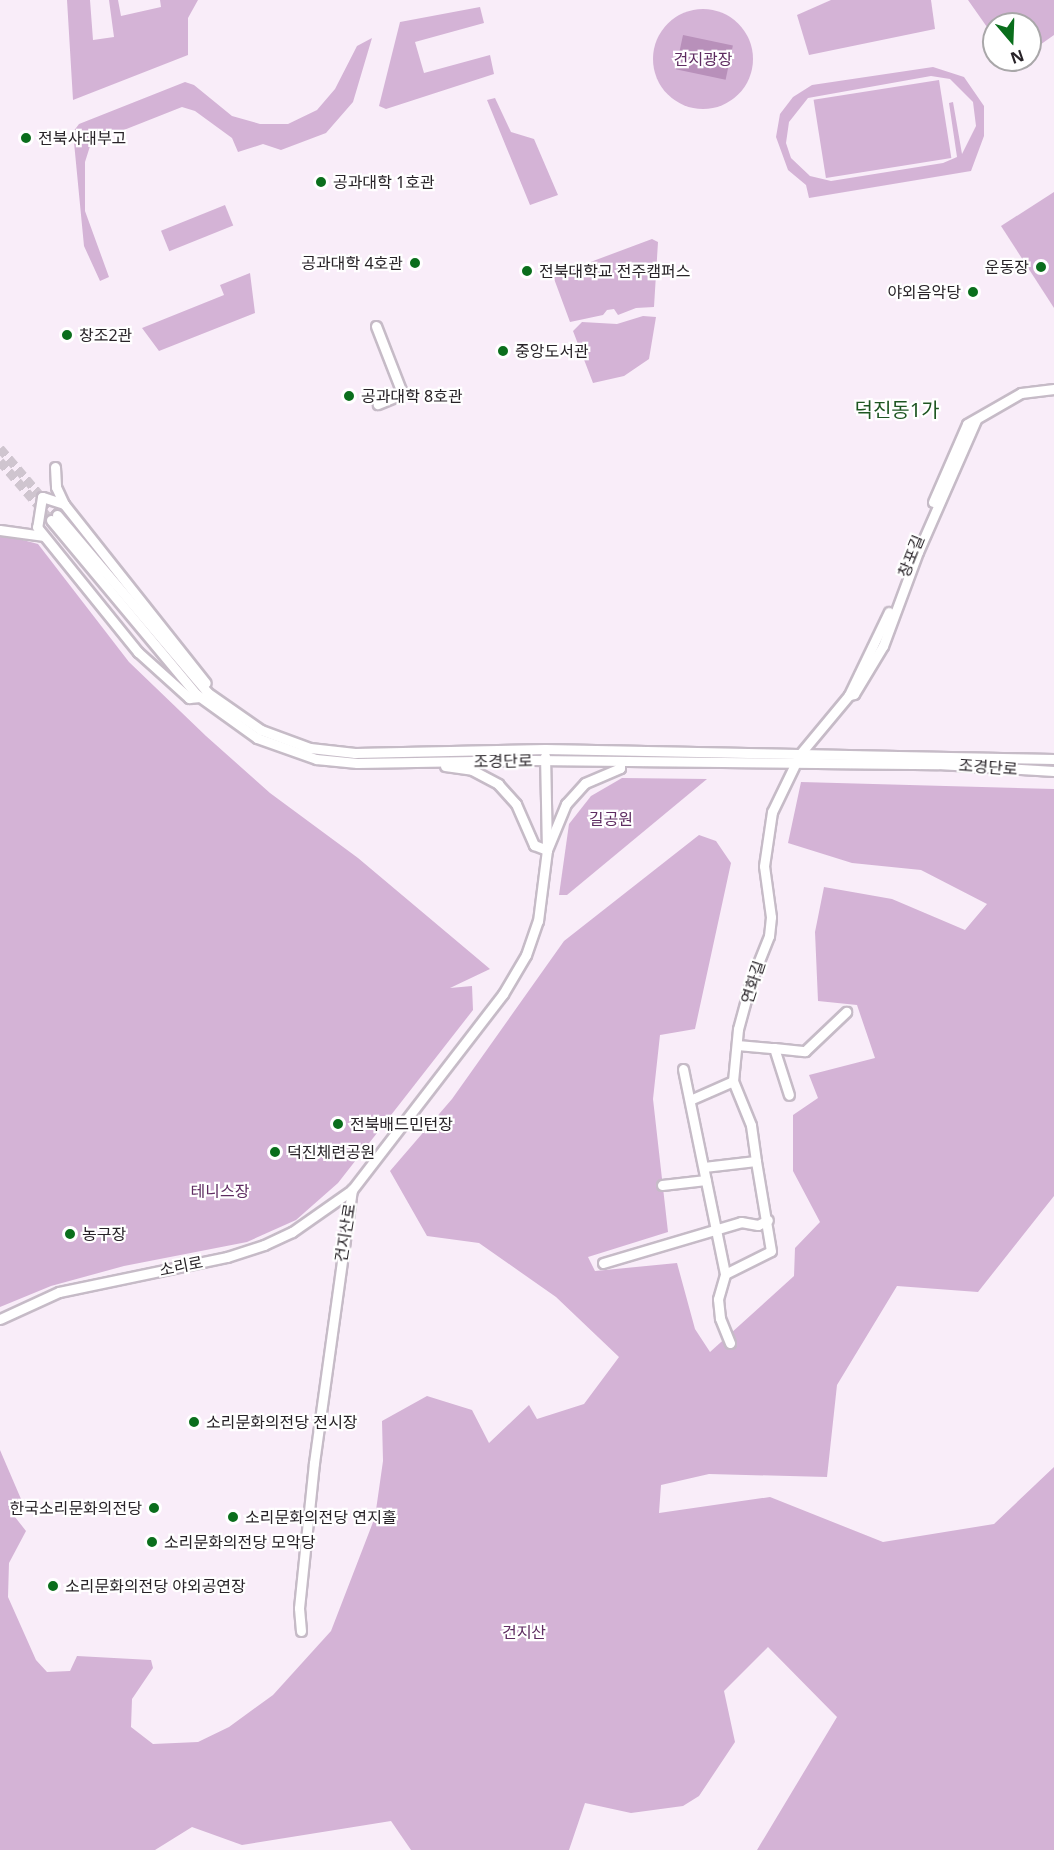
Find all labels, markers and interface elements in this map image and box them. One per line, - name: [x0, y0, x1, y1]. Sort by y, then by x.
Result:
- north arrow: [982, 12, 1042, 72]
- text: N: [1007, 45, 1027, 70]
- park label: 건지광장: [674, 49, 732, 69]
- place label: 전북사대부고: [38, 128, 126, 148]
- marker: 전북사대부고: [19, 131, 33, 145]
- place label: 공과대학 1호관: [333, 172, 435, 192]
- marker: 공과대학 1호관: [314, 175, 328, 189]
- place label: 공과대학 4호관: [301, 253, 403, 273]
- marker: 공과대학 4호관: [408, 256, 422, 270]
- place label: 운동장: [985, 257, 1029, 277]
- marker: 운동장: [1034, 260, 1048, 274]
- place label: 전북대학교 전주캠퍼스: [539, 261, 690, 281]
- marker: 전북대학교 전주캠퍼스: [520, 264, 534, 278]
- place label: 야외음악당: [887, 282, 961, 302]
- marker: 야외음악당: [966, 285, 980, 299]
- place label: 창조2관: [79, 325, 132, 345]
- marker: 창조2관: [60, 328, 74, 342]
- place label: 중앙도서관: [515, 341, 589, 361]
- marker: 중앙도서관: [496, 344, 510, 358]
- place label: 공과대학 8호관: [361, 386, 463, 406]
- marker: 공과대학 8호관: [342, 389, 356, 403]
- district label: 덕진동1가: [854, 397, 940, 421]
- street label: 창포길: [894, 532, 928, 580]
- street label: 조경단로: [473, 751, 533, 771]
- street label: 조경단로: [958, 755, 1018, 779]
- park label: 길공원: [589, 809, 633, 829]
- street label: 연화길: [737, 958, 769, 1006]
- place label: 전북배드민턴장: [350, 1114, 453, 1134]
- marker: 전북배드민턴장: [331, 1117, 345, 1131]
- place label: 덕진체련공원: [287, 1142, 375, 1162]
- marker: 덕진체련공원: [268, 1145, 282, 1159]
- park label: 테니스장: [191, 1181, 249, 1201]
- street label: 건지산로: [331, 1202, 359, 1264]
- place label: 농구장: [82, 1224, 126, 1244]
- marker: 농구장: [63, 1227, 77, 1241]
- street label: 소리로: [157, 1252, 205, 1280]
- place label: 소리문화의전당 전시장: [206, 1412, 357, 1432]
- marker: 소리문화의전당 전시장: [187, 1415, 201, 1429]
- place label: 한국소리문화의전당: [10, 1498, 142, 1518]
- marker: 한국소리문화의전당: [147, 1501, 161, 1515]
- place label: 소리문화의전당 연지홀: [245, 1507, 396, 1527]
- marker: 소리문화의전당 연지홀: [226, 1510, 240, 1524]
- place label: 소리문화의전당 모악당: [164, 1532, 315, 1552]
- marker: 소리문화의전당 모악당: [145, 1535, 159, 1549]
- place label: 소리문화의전당 야외공연장: [65, 1576, 246, 1596]
- marker: 소리문화의전당 야외공연장: [46, 1579, 60, 1593]
- park label: 건지산: [502, 1622, 546, 1642]

